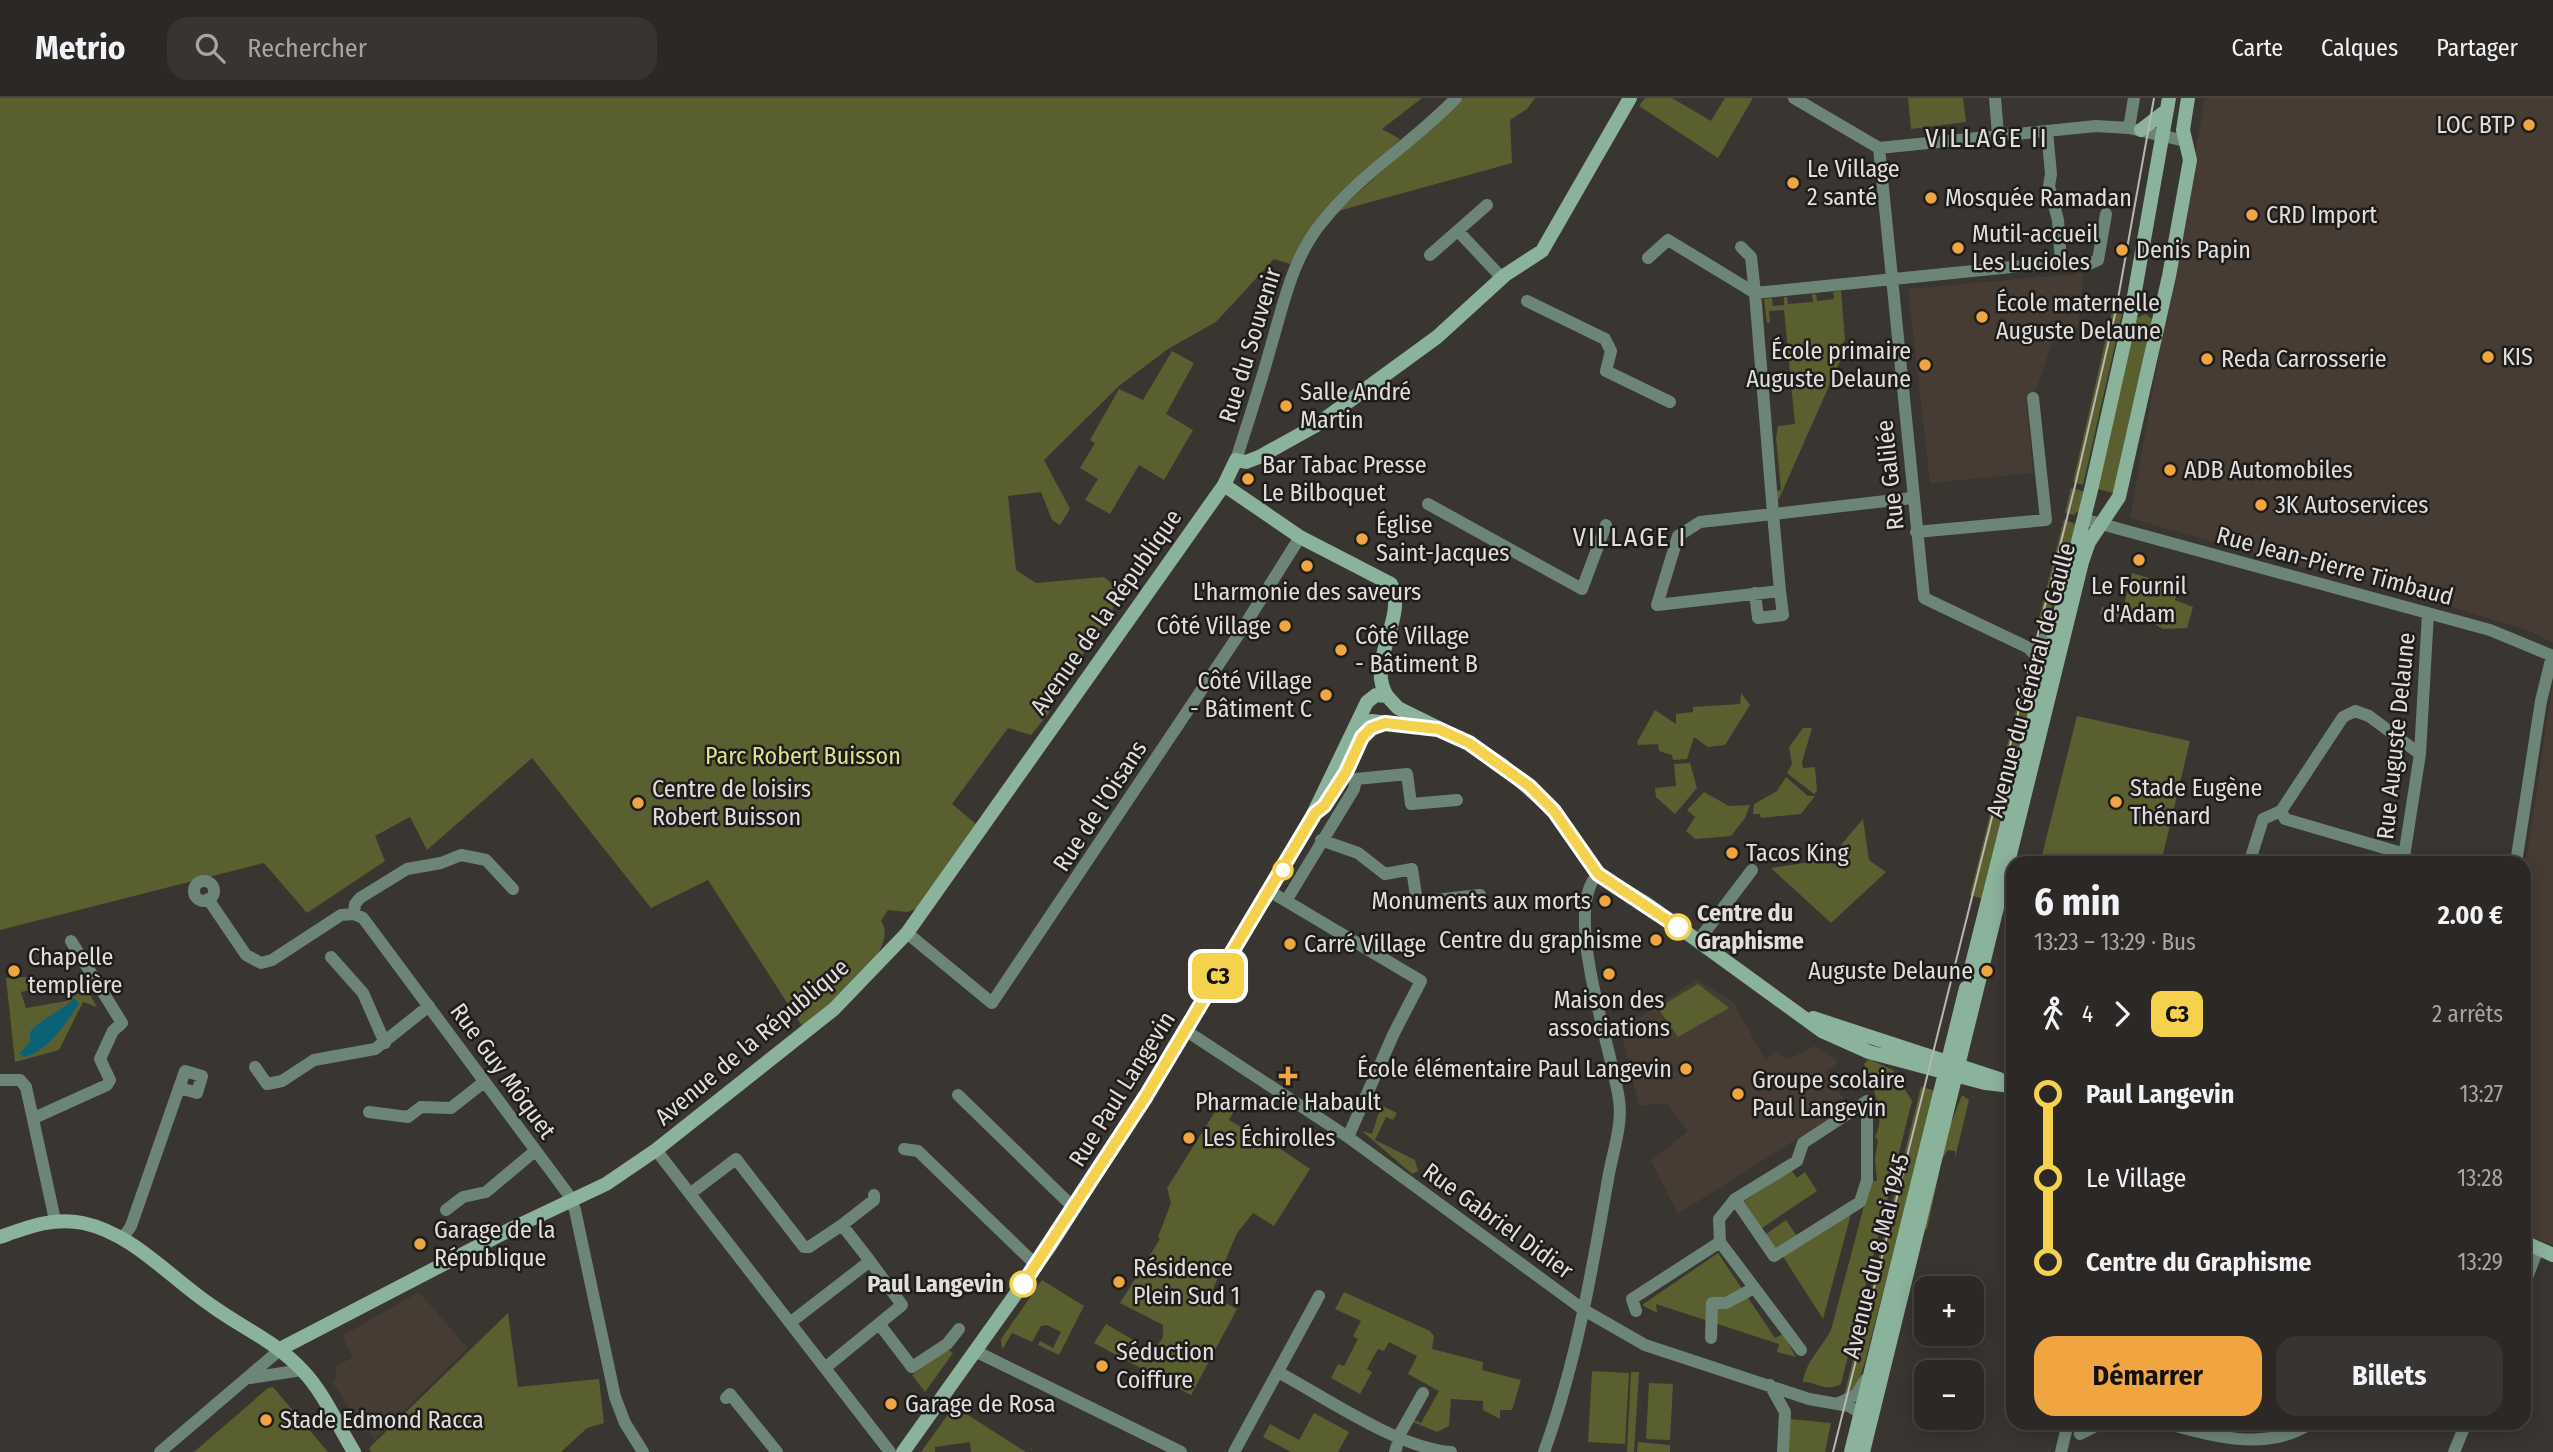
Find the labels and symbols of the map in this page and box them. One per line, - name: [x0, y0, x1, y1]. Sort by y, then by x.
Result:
- place label: LOC BTP: [2436, 111, 2515, 139]
- marker: LOC BTP: [2521, 117, 2537, 133]
- district label: VILLAGE II: [1925, 123, 2049, 154]
- place label: Le Village 2 santé: [1807, 155, 1900, 211]
- marker: Le Village 2 santé: [1785, 175, 1801, 191]
- place label: Mosquée Ramadan: [1945, 184, 2132, 212]
- marker: Mosquée Ramadan: [1923, 190, 1939, 206]
- place label: CRD Import: [2266, 201, 2377, 229]
- marker: CRD Import: [2244, 207, 2260, 223]
- place label: Mutil-accueil Les Lucioles: [1972, 220, 2099, 276]
- place label: Denis Papin: [2136, 236, 2251, 264]
- marker: Mutil-accueil Les Lucioles: [1950, 240, 1966, 256]
- marker: Denis Papin: [2114, 242, 2130, 258]
- street label: Rue du Souvenir: [1213, 263, 1287, 426]
- place label: École maternelle Auguste Delaune: [1996, 288, 2161, 345]
- marker: École maternelle Auguste Delaune: [1974, 309, 1990, 325]
- place label: École primaire Auguste Delaune: [1746, 336, 1911, 393]
- place label: KIS: [2502, 343, 2533, 371]
- place label: Reda Carrosserie: [2221, 345, 2387, 373]
- marker: KIS: [2480, 349, 2496, 365]
- marker: Reda Carrosserie: [2199, 351, 2215, 367]
- marker: École primaire Auguste Delaune: [1917, 357, 1933, 373]
- place label: Salle André Martin: [1300, 378, 1411, 434]
- marker: Salle André Martin: [1278, 398, 1294, 414]
- street label: Rue Galilée: [1870, 418, 1910, 532]
- place label: Bar Tabac Presse Le Bilboquet: [1262, 451, 1427, 507]
- place label: ADB Automobiles: [2184, 456, 2353, 484]
- marker: ADB Automobiles: [2162, 462, 2178, 478]
- marker: Bar Tabac Presse Le Bilboquet: [1240, 471, 1256, 487]
- place label: 3K Autoservices: [2275, 491, 2429, 519]
- marker: 3K Autoservices: [2253, 497, 2269, 513]
- street label: Avenue de la République: [1025, 504, 1187, 720]
- place label: Église Saint-Jacques: [1376, 510, 1510, 567]
- street label: Rue Jean-Pierre Timbaud: [2214, 521, 2456, 611]
- district label: VILLAGE I: [1573, 522, 1687, 553]
- marker: Église Saint-Jacques: [1354, 531, 1370, 547]
- street label: Avenue du Général de Gaulle: [1981, 540, 2081, 820]
- marker: Le Fournil d'Adam: [2131, 552, 2147, 568]
- marker: L'harmonie des saveurs: [1299, 558, 1315, 574]
- place label: Le Fournil d'Adam: [2091, 572, 2187, 628]
- place label: L'harmonie des saveurs: [1193, 578, 1421, 606]
- place label: Côté Village: [1157, 612, 1271, 640]
- marker: Côté Village: [1277, 618, 1293, 634]
- place label: Côté Village - Bâtiment B: [1355, 622, 1478, 678]
- street label: Rue Auguste Delaune: [2371, 631, 2421, 841]
- marker: Côté Village - Bâtiment B: [1333, 642, 1349, 658]
- place label: Côté Village - Bâtiment C: [1190, 667, 1312, 723]
- marker: Côté Village - Bâtiment C: [1318, 687, 1334, 703]
- street label: Rue de l'Oisans: [1047, 735, 1153, 877]
- park label: Parc Robert Buisson: [705, 742, 901, 770]
- place label: Stade Eugène Thénard: [2130, 774, 2262, 830]
- place label: Centre de loisirs Robert Buisson: [652, 775, 811, 831]
- marker: Stade Eugène Thénard: [2108, 794, 2124, 810]
- marker: Centre de loisirs Robert Buisson: [630, 795, 646, 811]
- place label: Tacos King: [1746, 839, 1849, 867]
- marker: Tacos King: [1724, 845, 1740, 861]
- unlabelled marker: [1273, 860, 1293, 880]
- place label: Monuments aux morts: [1371, 887, 1591, 915]
- marker: Monuments aux morts: [1597, 893, 1613, 909]
- place label: Centre du Graphisme: [1697, 899, 1804, 955]
- marker: Centre du Graphisme: [1665, 914, 1691, 940]
- place label: Centre du graphisme: [1439, 926, 1642, 954]
- place label: Carré Village: [1304, 930, 1426, 958]
- marker: Centre du graphisme: [1648, 932, 1664, 948]
- marker: Carré Village: [1282, 936, 1298, 952]
- place label: Chapelle templière: [28, 943, 122, 999]
- street label: Avenue de la République: [650, 953, 854, 1131]
- line badge: C3: [1186, 953, 1250, 999]
- place label: Auguste Delaune: [1808, 957, 1973, 985]
- marker: Chapelle templière: [6, 963, 22, 979]
- marker: Auguste Delaune: [1979, 963, 1995, 979]
- marker: Maison des associations: [1601, 966, 1617, 982]
- place label: Maison des associations: [1548, 986, 1670, 1042]
- street label: Rue Guy Môquet: [444, 998, 562, 1144]
- street label: Rue Paul Langevin: [1063, 1006, 1181, 1172]
- place label: École élémentaire Paul Langevin: [1357, 1054, 1672, 1083]
- marker: École élémentaire Paul Langevin: [1678, 1061, 1694, 1077]
- place label: Groupe scolaire Paul Langevin: [1752, 1066, 1905, 1122]
- marker: Pharmacie Habault: [1280, 1068, 1296, 1084]
- marker: Groupe scolaire Paul Langevin: [1730, 1086, 1746, 1102]
- place label: Pharmacie Habault: [1195, 1088, 1381, 1116]
- place label: Les Échirolles: [1203, 1123, 1336, 1152]
- marker: Les Échirolles: [1181, 1130, 1197, 1146]
- street label: Avenue du 8 Mai 1945: [1837, 1151, 1915, 1361]
- street label: Rue Gabriel Didier: [1417, 1157, 1579, 1285]
- place label: Garage de la République: [434, 1216, 555, 1272]
- marker: Garage de la République: [412, 1236, 428, 1252]
- place label: Résidence Plein Sud 1: [1133, 1254, 1240, 1310]
- place label: Paul Langevin: [867, 1270, 1004, 1298]
- marker: Paul Langevin: [1010, 1271, 1036, 1297]
- marker: Résidence Plein Sud 1: [1111, 1274, 1127, 1290]
- place label: Séduction Coiffure: [1116, 1338, 1215, 1394]
- marker: Séduction Coiffure: [1094, 1358, 1110, 1374]
- place label: Garage de Rosa: [905, 1390, 1056, 1418]
- marker: Garage de Rosa: [883, 1396, 899, 1412]
- place label: Stade Edmond Racca: [280, 1406, 484, 1434]
- marker: Stade Edmond Racca: [258, 1412, 274, 1428]

